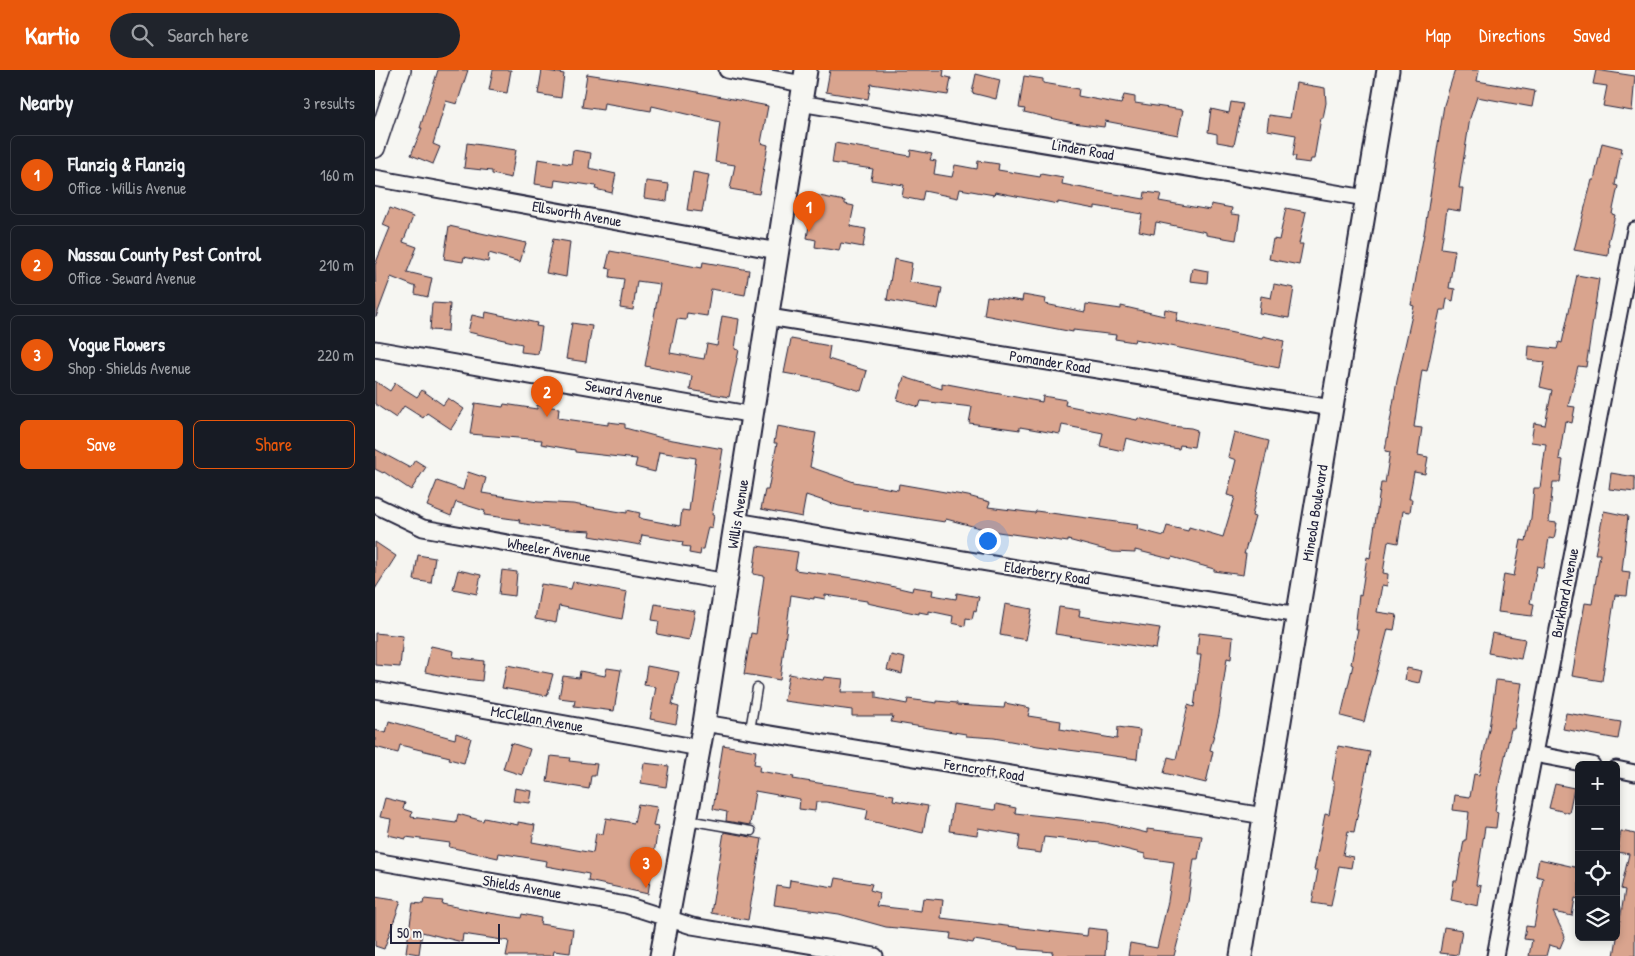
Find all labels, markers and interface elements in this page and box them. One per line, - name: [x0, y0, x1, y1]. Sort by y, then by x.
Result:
- search box: [110, 13, 460, 58]
- text: Kartio: [25, 19, 80, 51]
- icon: search: [128, 21, 156, 49]
- text: Search here: [168, 22, 249, 48]
- text: Map: [1426, 23, 1451, 48]
- text: Directions: [1479, 23, 1545, 48]
- text: Saved: [1573, 23, 1610, 48]
- text: Nearby: [20, 88, 73, 117]
- text: 3 results: [303, 92, 355, 114]
- street label: Linden Road: [1051, 134, 1116, 165]
- text: Flanzig & Flanzig: [68, 151, 185, 177]
- text: 1: [34, 164, 40, 186]
- text: 160 m: [320, 164, 354, 186]
- text: Office · Willis Avenue: [68, 177, 186, 199]
- pin: 1: [793, 191, 825, 232]
- street label: Ellsworth Avenue: [531, 195, 624, 232]
- text: Nassau County Pest Control: [68, 241, 261, 267]
- text: 2: [33, 254, 41, 276]
- text: 210 m: [319, 254, 354, 276]
- text: Office · Seward Avenue: [68, 267, 196, 289]
- text: Vogue Flowers: [68, 331, 165, 357]
- text: 3: [33, 344, 41, 366]
- text: 220 m: [317, 344, 354, 366]
- street label: Pomander Road: [1008, 345, 1092, 378]
- text: Shop · Shields Avenue: [68, 357, 191, 379]
- street label: Seward Avenue: [583, 374, 665, 409]
- pin: 2: [531, 376, 563, 417]
- button: Save: [20, 420, 183, 469]
- button: Share: [193, 420, 355, 469]
- street label: Mineola Boulevard: [1297, 463, 1333, 563]
- street label: Willis Avenue: [722, 478, 753, 550]
- your location: [975, 528, 1001, 554]
- street label: Wheeler Avenue: [506, 532, 593, 567]
- street label: Burkhard Avenue: [1546, 546, 1583, 640]
- street label: Elderberry Road: [1003, 555, 1091, 590]
- street label: McClellan Avenue: [489, 700, 585, 737]
- street label: Ferncroft Road: [942, 753, 1026, 786]
- map controls: [1575, 761, 1620, 941]
- button: +: [1575, 761, 1620, 806]
- button: −: [1575, 806, 1620, 851]
- pin: 3: [630, 847, 662, 888]
- button: locate: [1575, 851, 1620, 896]
- street label: Shields Avenue: [481, 869, 563, 904]
- button: layers: [1575, 896, 1620, 941]
- scale bar: [390, 921, 500, 944]
- text: 50 m: [397, 923, 422, 942]

